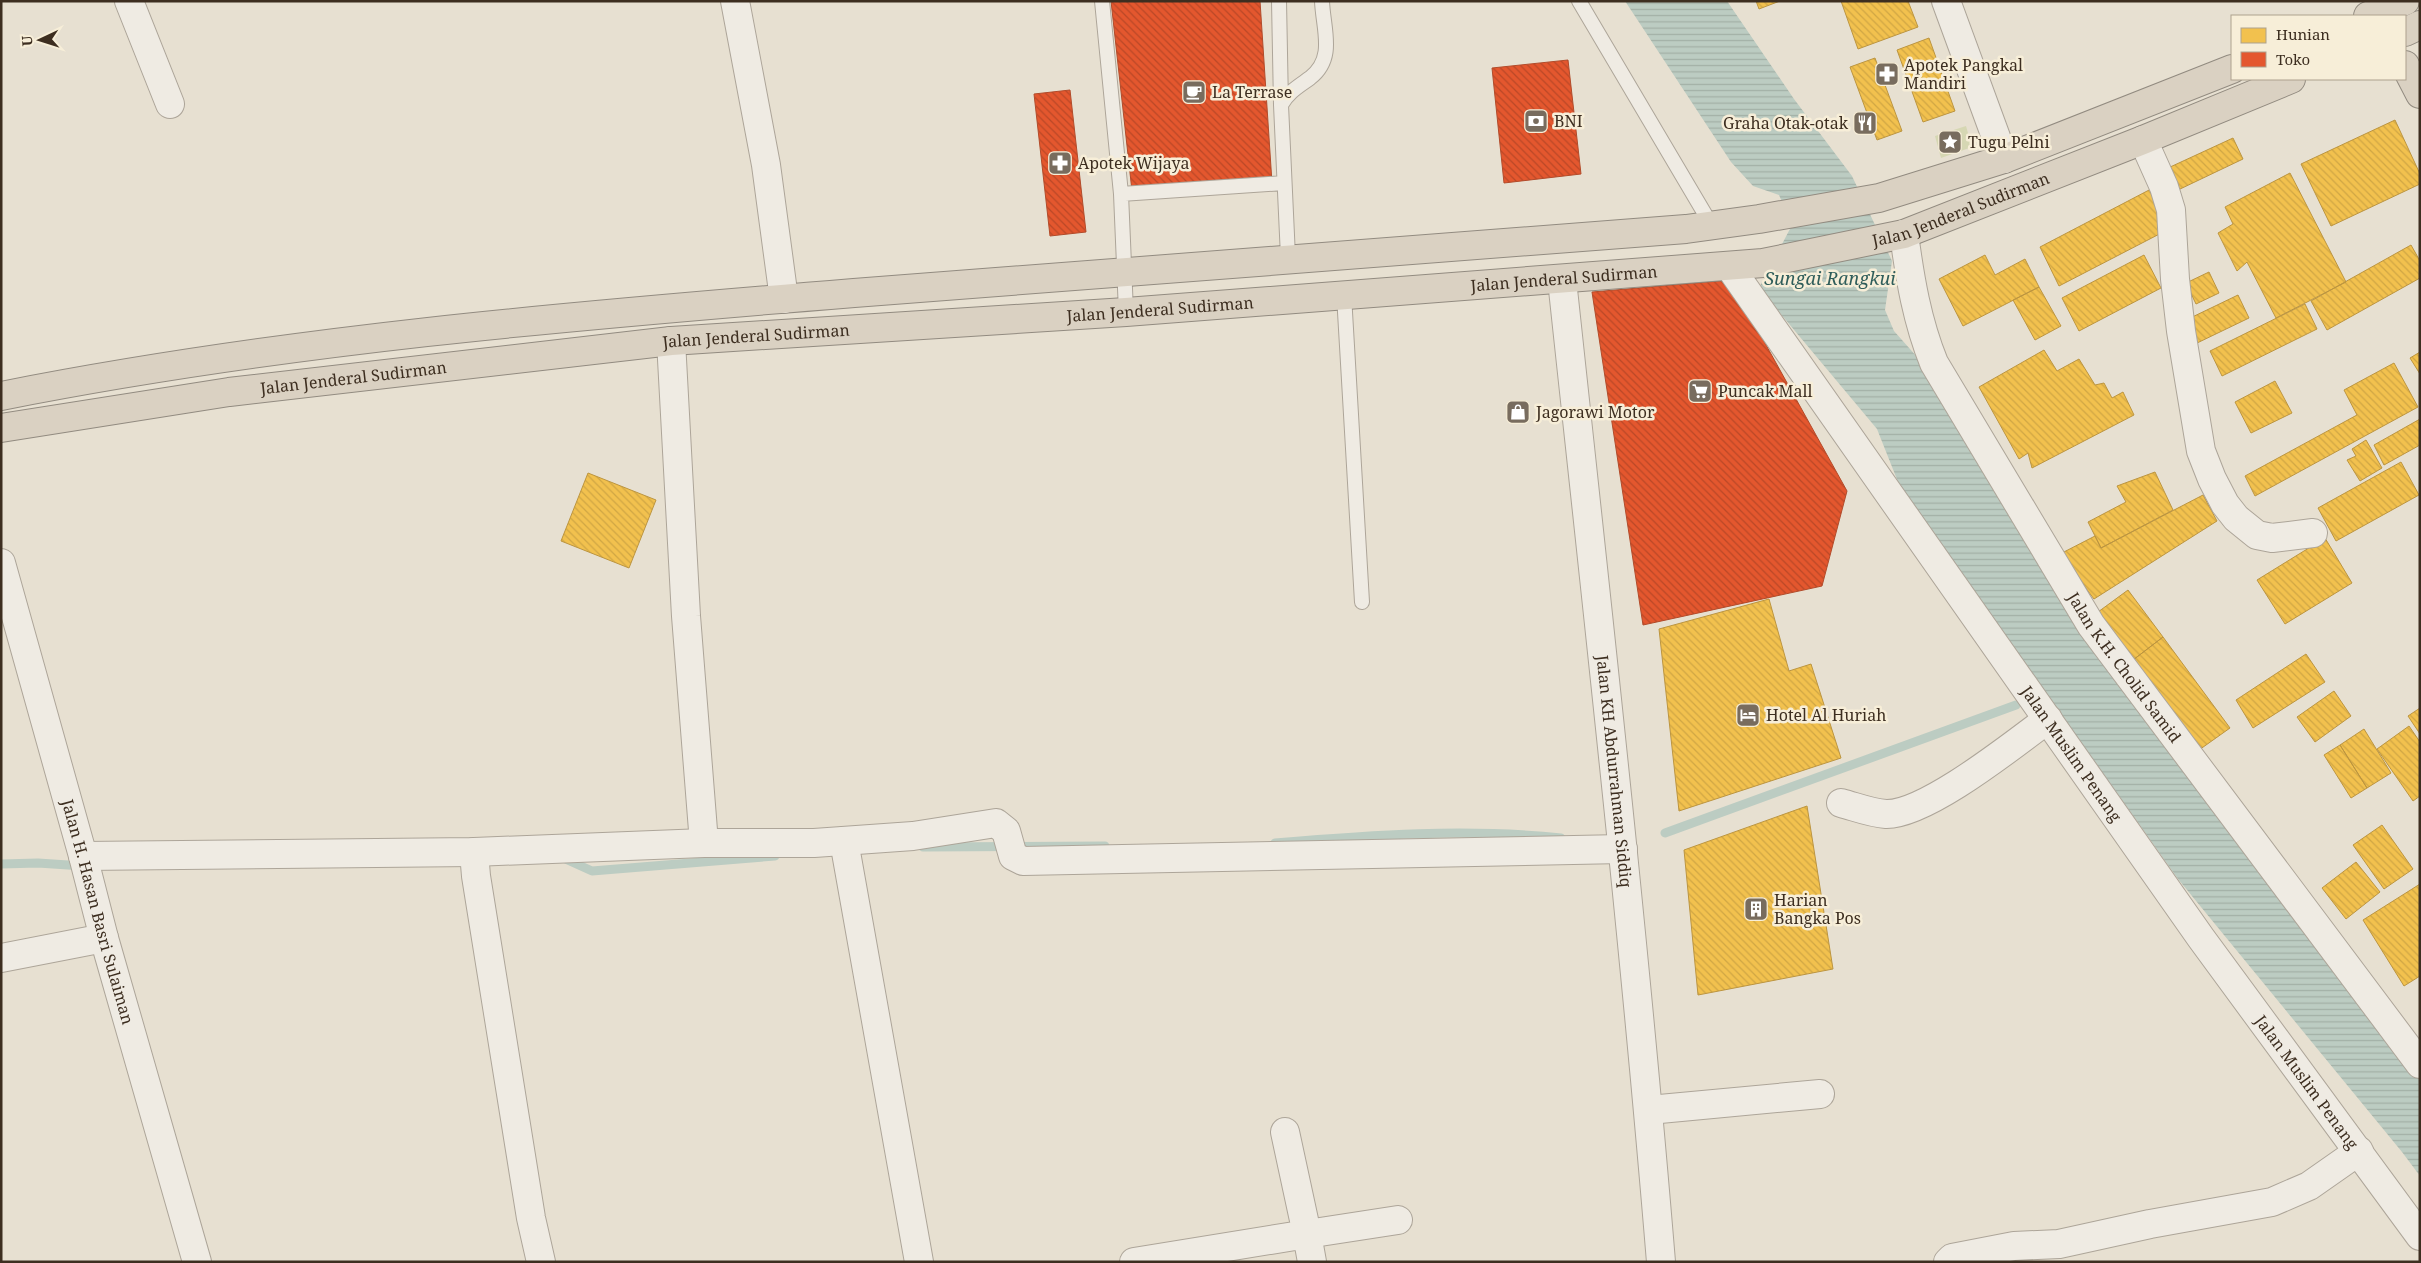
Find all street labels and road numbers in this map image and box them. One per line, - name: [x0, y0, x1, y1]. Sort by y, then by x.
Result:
- street label: Jalan Jenderal Sudirman: [1869, 167, 2052, 251]
- street label: Jalan Jenderal Sudirman: [1469, 260, 1658, 297]
- street label: Jalan Jenderal Sudirman: [1065, 291, 1255, 327]
- street label: Jalan Jenderal Sudirman: [660, 319, 850, 353]
- street label: Jalan Jenderal Sudirman: [258, 356, 448, 399]
- street label: Jalan K.H. Cholid Samid: [2062, 587, 2186, 747]
- street label: Jalan KH Abdurrahman Siddiq: [1591, 653, 1637, 889]
- street label: Jalan Muslim Penang: [2016, 680, 2127, 826]
- street label: Jalan H. Hasan Basri Sulaiman: [56, 796, 139, 1027]
- street label: Jalan Muslim Penang: [2250, 1010, 2364, 1154]

